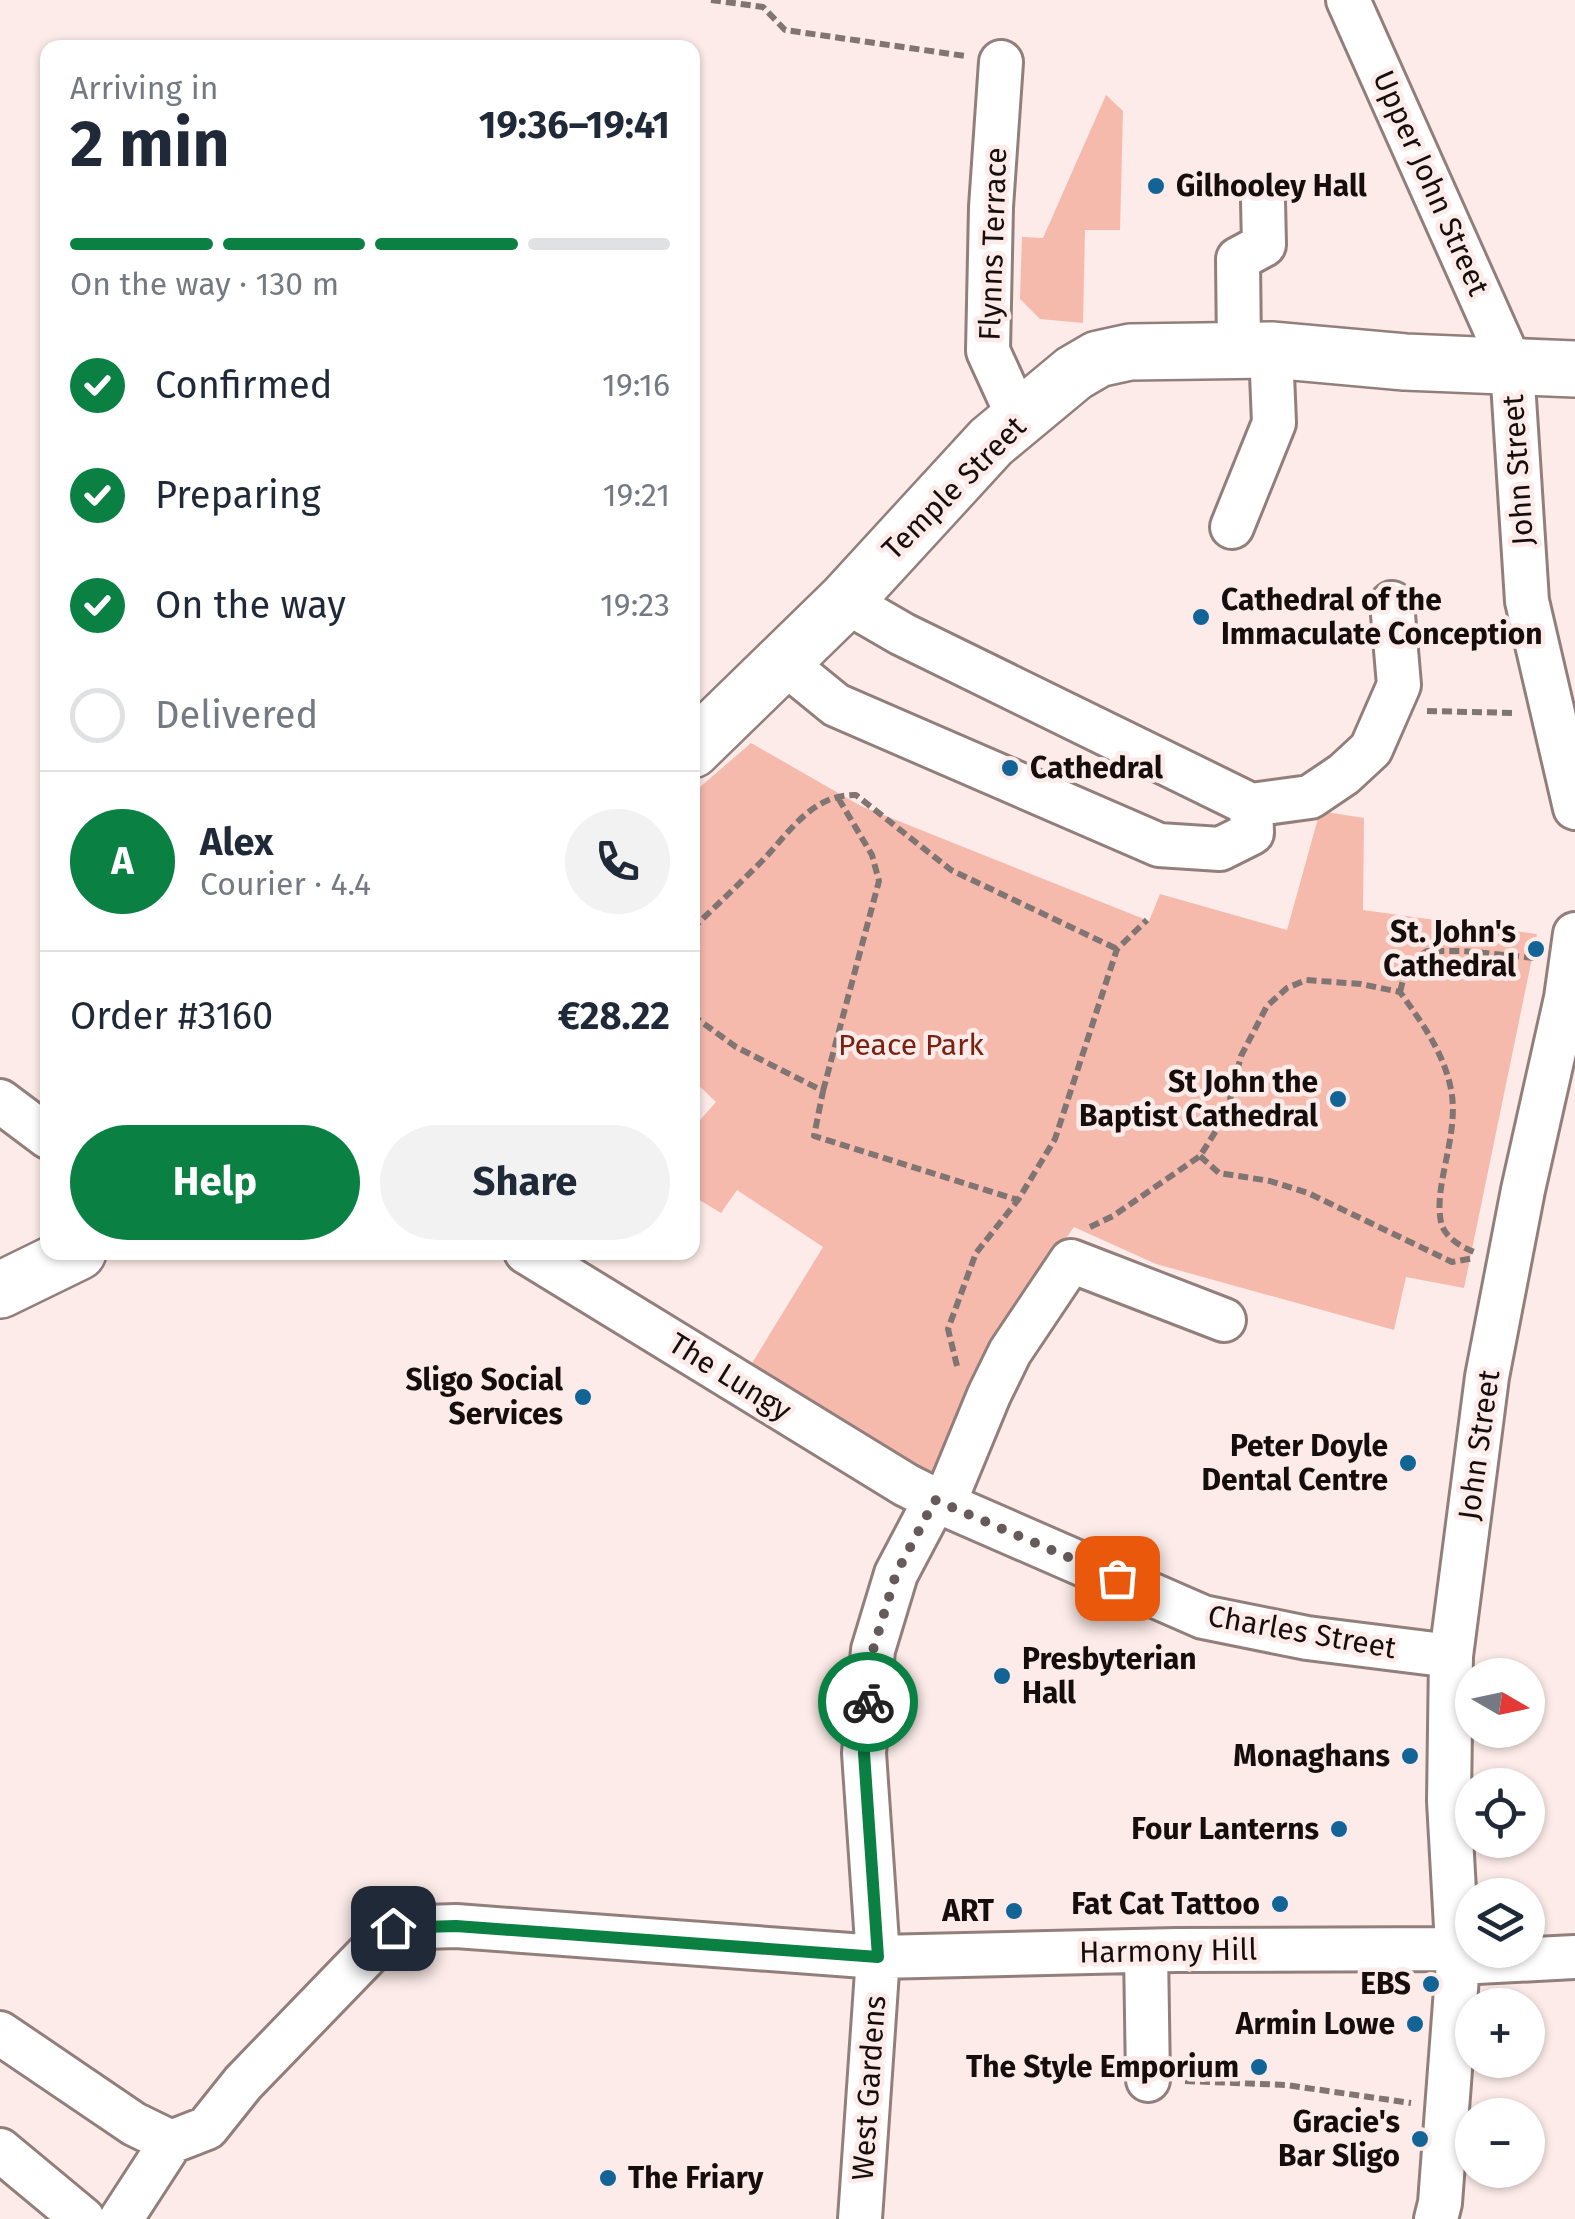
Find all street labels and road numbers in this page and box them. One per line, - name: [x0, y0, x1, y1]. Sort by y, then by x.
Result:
- street label: Upper John Street: [1365, 65, 1497, 301]
- street label: Flynns Terrace: [972, 147, 1014, 341]
- street label: John Street: [1495, 393, 1541, 547]
- street label: Temple Street: [875, 409, 1033, 567]
- street label: The Lungy: [662, 1325, 798, 1429]
- street label: John Street: [1451, 1367, 1507, 1522]
- street label: Charles Street: [1205, 1598, 1399, 1666]
- street label: Harmony Hill: [1079, 1931, 1258, 1971]
- street label: West Gardens: [845, 1994, 893, 2182]

